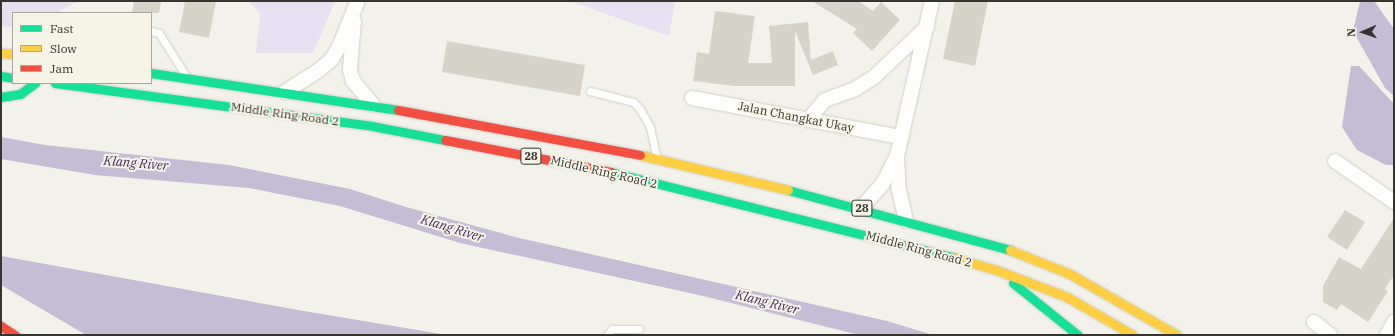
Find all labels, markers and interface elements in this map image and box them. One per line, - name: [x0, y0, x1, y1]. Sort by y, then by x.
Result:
- legend: [12, 12, 152, 84]
- north arrow: [1343, 12, 1383, 52]
- text: Fast: [50, 21, 74, 36]
- text: N: [1344, 28, 1358, 37]
- text: Slow: [50, 41, 77, 56]
- text: Jam: [50, 61, 73, 76]
- street label: Middle Ring Road 2: [230, 99, 340, 129]
- street label: Jalan Changkat Ukay: [737, 99, 855, 135]
- road number: 28: [520, 147, 542, 165]
- water label: Klang River: [103, 153, 169, 175]
- street label: Middle Ring Road 2: [549, 153, 659, 191]
- road number: 28: [851, 199, 873, 217]
- water label: Klang River: [419, 212, 485, 246]
- street label: Middle Ring Road 2: [864, 228, 974, 270]
- water label: Klang River: [734, 288, 800, 318]

